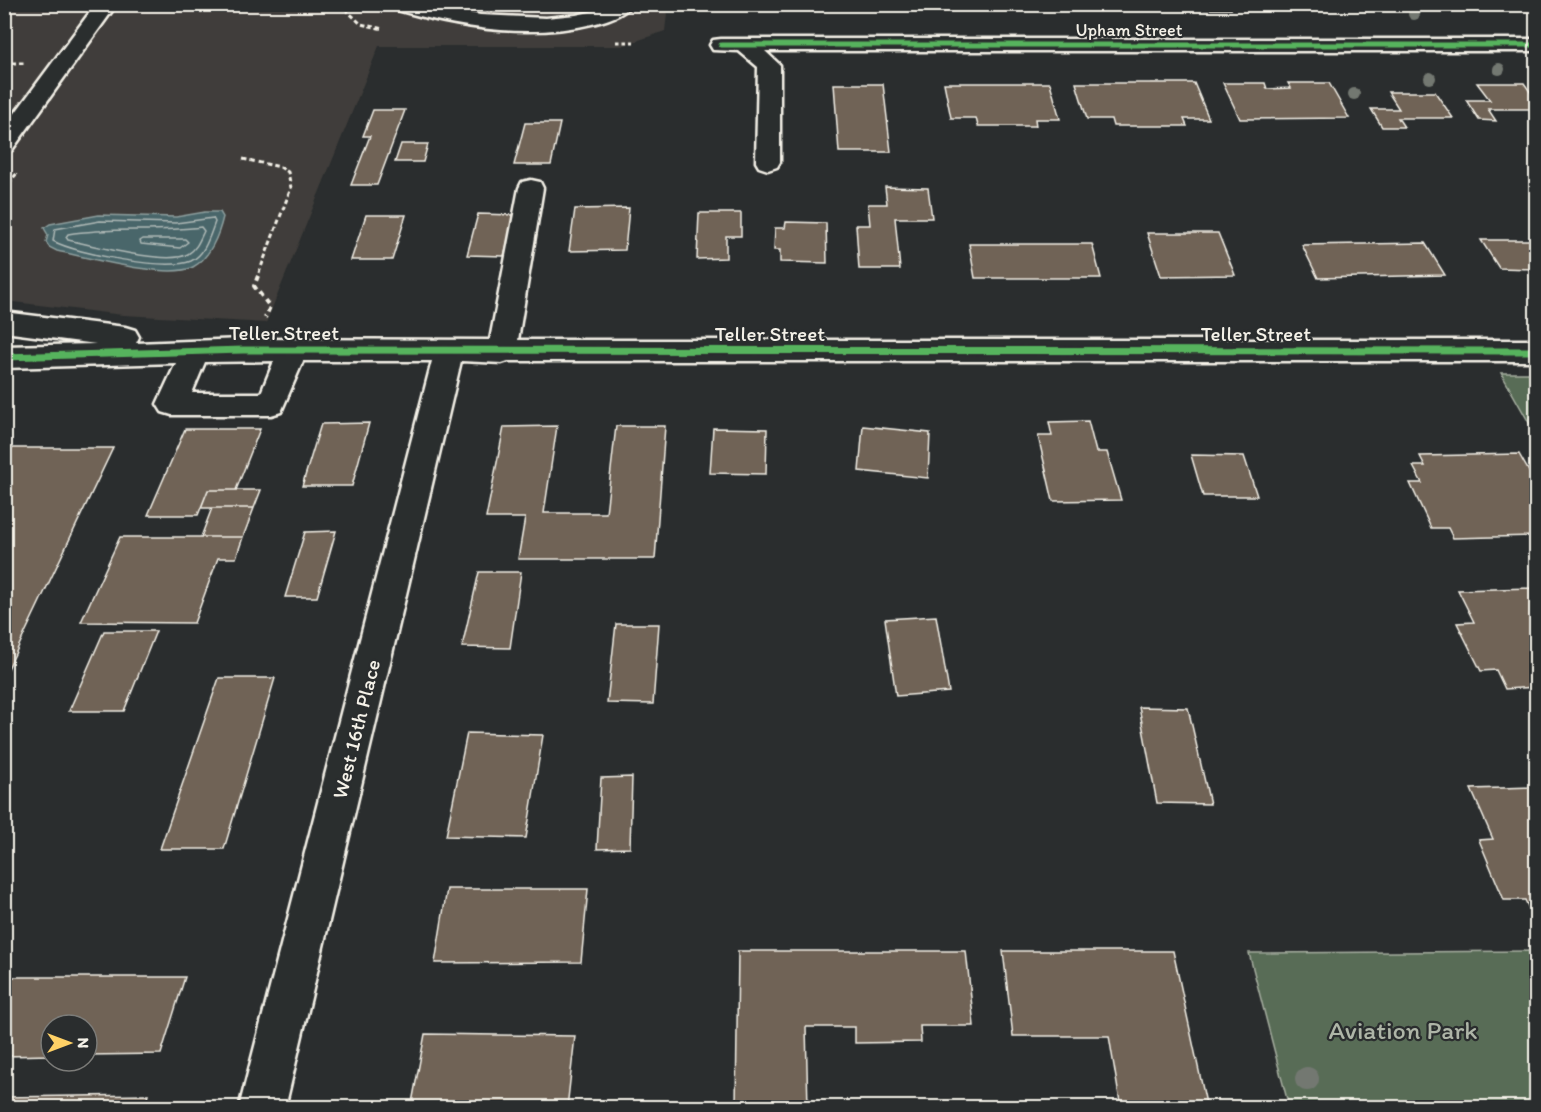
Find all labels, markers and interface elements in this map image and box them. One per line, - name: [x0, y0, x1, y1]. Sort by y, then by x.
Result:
- street label: Upham Street: [1076, 19, 1183, 41]
- street label: Teller Street: [229, 320, 339, 345]
- street label: Teller Street: [715, 321, 825, 346]
- street label: Teller Street: [1201, 321, 1311, 346]
- street label: West 16th Place: [327, 657, 385, 801]
- north arrow: [39, 1013, 99, 1073]
- park label: Aviation Park: [1328, 1014, 1478, 1046]
- text: N: [74, 1038, 93, 1048]

